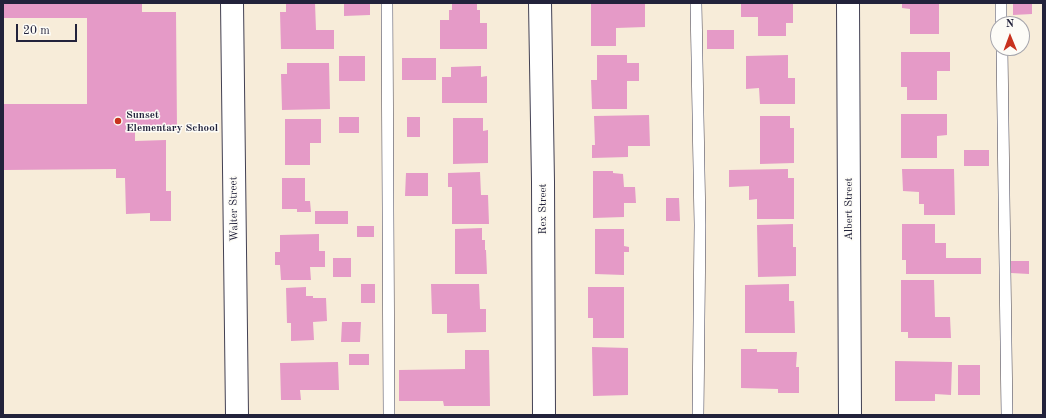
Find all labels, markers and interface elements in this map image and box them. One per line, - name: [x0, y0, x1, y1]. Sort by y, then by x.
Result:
- scale bar: [18, 16, 79, 42]
- north arrow: [990, 16, 1030, 56]
- text: N: [1006, 19, 1014, 30]
- text: 20 m: [23, 25, 50, 37]
- place label: Sunset Elementary School: [126, 108, 218, 134]
- marker: Sunset Elementary School: [113, 116, 123, 126]
- street label: Walter Street: [227, 176, 241, 242]
- street label: Albert Street: [842, 178, 856, 240]
- street label: Rex Street: [536, 184, 550, 234]

